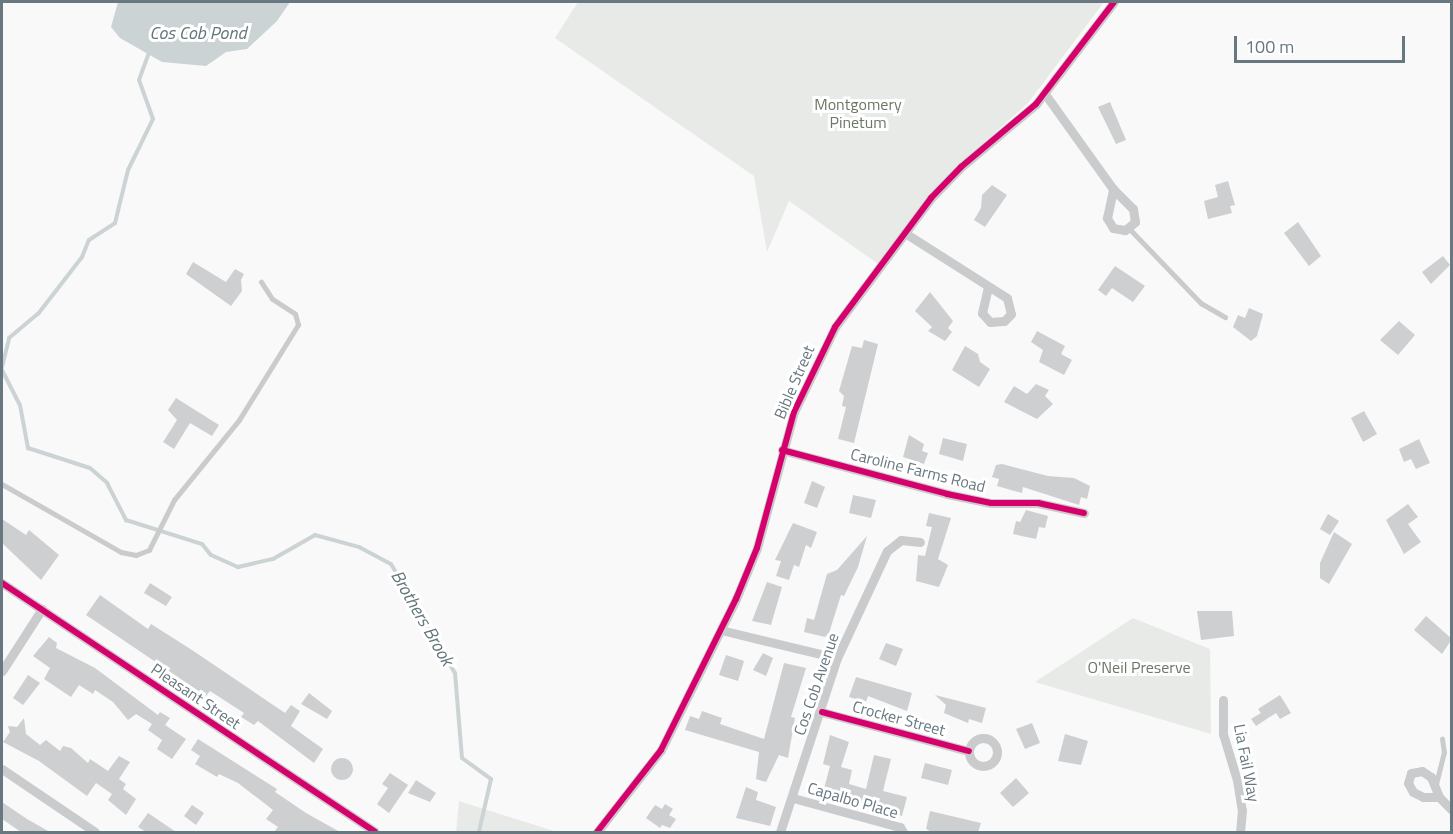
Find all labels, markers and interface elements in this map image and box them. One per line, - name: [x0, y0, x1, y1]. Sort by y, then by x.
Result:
- water label: Cos Cob Pond: [150, 22, 246, 44]
- scale bar: [1237, 24, 1408, 62]
- text: 100 m: [1245, 33, 1294, 60]
- park label: Montgomery Pinetum: [814, 94, 902, 132]
- street label: Bible Street: [770, 342, 818, 422]
- street label: Caroline Farms Road: [849, 444, 987, 496]
- water label: Brothers Brook: [386, 566, 458, 670]
- street label: Cos Cob Avenue: [790, 630, 842, 738]
- park label: O'Neil Preserve: [1087, 657, 1191, 677]
- street label: Pleasant Street: [148, 659, 244, 733]
- street label: Crocker Street: [850, 696, 948, 740]
- street label: Lia Fail Way: [1230, 722, 1264, 804]
- street label: Capalbo Place: [805, 778, 901, 822]

